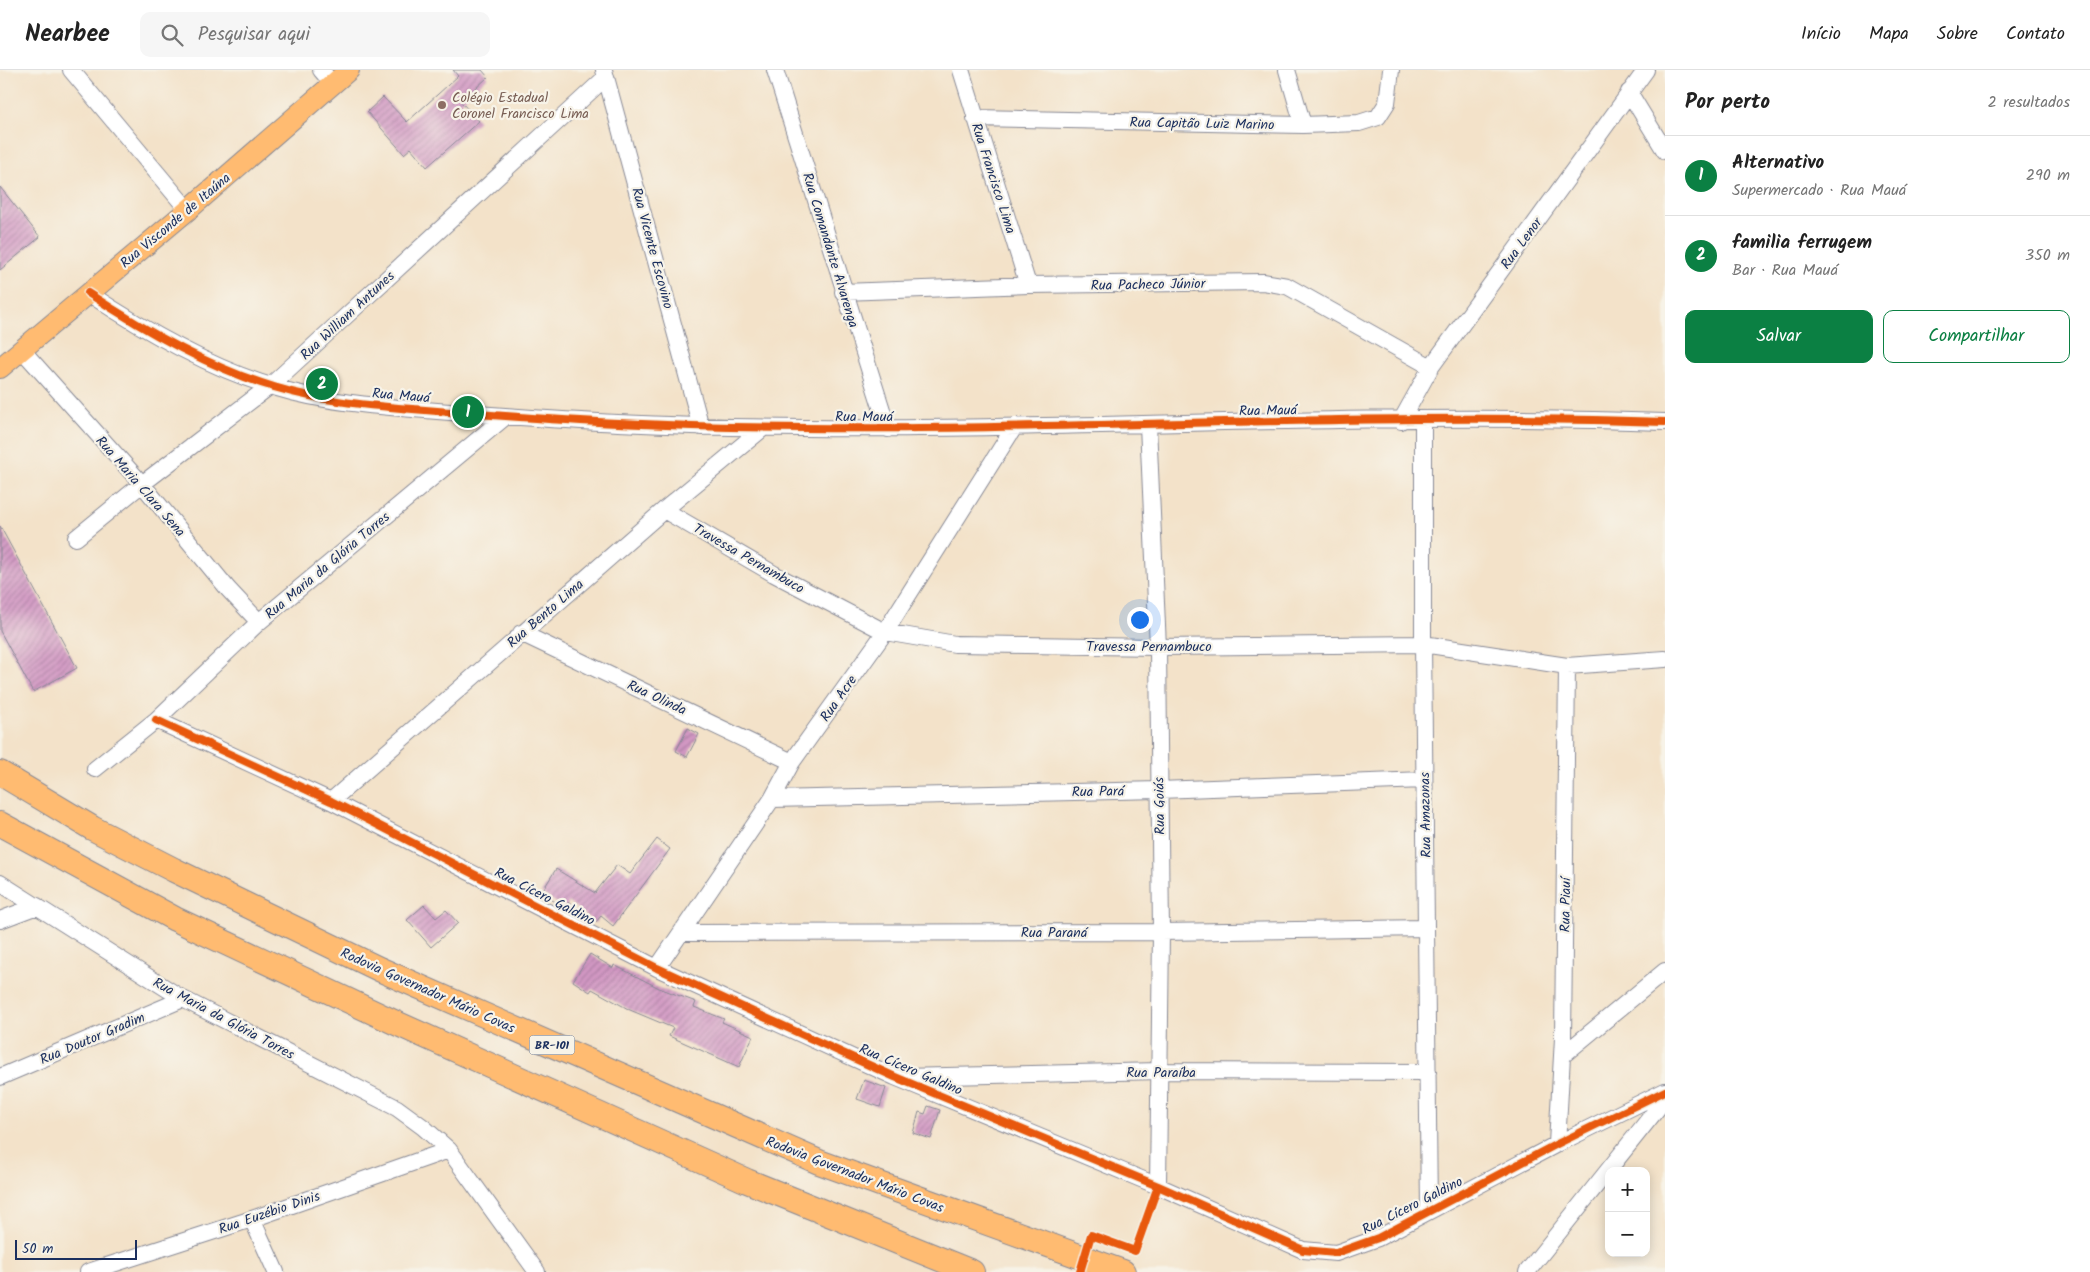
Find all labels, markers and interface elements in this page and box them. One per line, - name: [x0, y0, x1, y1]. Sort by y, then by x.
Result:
- search box: [140, 12, 490, 57]
- text: Nearbee: [25, 15, 110, 54]
- text: Pesquisar aqui: [198, 20, 310, 50]
- text: Início: [1801, 20, 1841, 49]
- text: Mapa: [1869, 20, 1909, 49]
- text: Sobre: [1937, 20, 1978, 49]
- text: Contato: [2006, 20, 2065, 49]
- icon: search: [158, 21, 186, 49]
- text: Por perto: [1685, 86, 1770, 119]
- place label: Colégio Estadual Coronel Francisco Lima: [452, 87, 589, 125]
- text: 2 resultados: [1988, 90, 2070, 115]
- marker: Colégio Estadual Coronel Francisco Lima: [436, 99, 448, 111]
- street label: Rua Capitão Luiz Marino: [1129, 112, 1275, 136]
- street label: Rua Francisco Lima: [965, 120, 1021, 237]
- text: Alternativo: [1732, 148, 1824, 178]
- text: 1: [1699, 163, 1703, 188]
- text: 290 m: [2026, 163, 2070, 188]
- street label: Rua Visconde de Itaúna: [115, 168, 236, 274]
- street label: Rua Comandante Alvarenga: [796, 170, 864, 331]
- text: Supermercado · Rua Mauá: [1732, 178, 1906, 203]
- street label: Rua Vicente Escovino: [625, 185, 679, 311]
- street label: Rua Lenor: [1495, 212, 1549, 274]
- text: familia ferrugem: [1732, 228, 1872, 258]
- text: 2: [1696, 243, 1706, 268]
- text: 350 m: [2025, 243, 2070, 268]
- text: Bar · Rua Mauá: [1732, 258, 1838, 283]
- street label: Rua William Antunes: [295, 266, 400, 366]
- street label: Rua Pacheco Júnior: [1091, 273, 1207, 297]
- button: Salvar: [1685, 310, 1873, 363]
- button: Compartilhar: [1883, 310, 2070, 363]
- pin: 2: [306, 365, 338, 403]
- street label: Rua Mauá: [371, 383, 432, 410]
- pin: 1: [452, 393, 484, 431]
- street label: Rua Mauá: [1239, 399, 1299, 423]
- street label: Rua Mauá: [835, 406, 894, 428]
- street label: Rua Maria Clara Sena: [90, 431, 190, 542]
- street label: Rua Maria da Glória Torres: [260, 507, 395, 625]
- street label: Travessa Pernambuco: [689, 518, 808, 600]
- street label: Rua Bento Lima: [502, 574, 589, 653]
- your location: [1127, 607, 1153, 633]
- street label: Travessa Pernambuco: [1086, 636, 1212, 658]
- street label: Rua Acre: [815, 670, 863, 727]
- street label: Rua Olinda: [623, 675, 690, 721]
- street label: Rua Amazonas: [1414, 772, 1438, 858]
- street label: Rua Goiás: [1148, 777, 1172, 835]
- street label: Rua Pará: [1072, 781, 1126, 803]
- street label: Rua Cícero Galdino: [490, 862, 599, 932]
- street label: Rua Piauí: [1555, 875, 1578, 933]
- street label: Rua Paraná: [1021, 922, 1089, 944]
- street label: Rodovia Governador Mário Covas: [337, 942, 519, 1039]
- street label: Rua Maria da Glória Torres: [149, 972, 298, 1066]
- street label: Rua Doutor Gradim: [36, 1007, 148, 1071]
- road number: BR-101: [530, 1036, 574, 1054]
- street label: Rua Cícero Galdino: [855, 1038, 966, 1102]
- street label: Rua Paraíba: [1126, 1062, 1196, 1084]
- street label: Rodovia Governador Mário Covas: [762, 1131, 947, 1219]
- map controls: [1605, 1167, 1650, 1257]
- button: +: [1605, 1167, 1650, 1212]
- street label: Rua Cícero Galdino: [1358, 1171, 1467, 1241]
- street label: Rua Euzébio Dinis: [216, 1185, 323, 1241]
- button: −: [1605, 1212, 1650, 1257]
- scale bar: [15, 1237, 138, 1260]
- text: 50 m: [22, 1238, 53, 1260]

